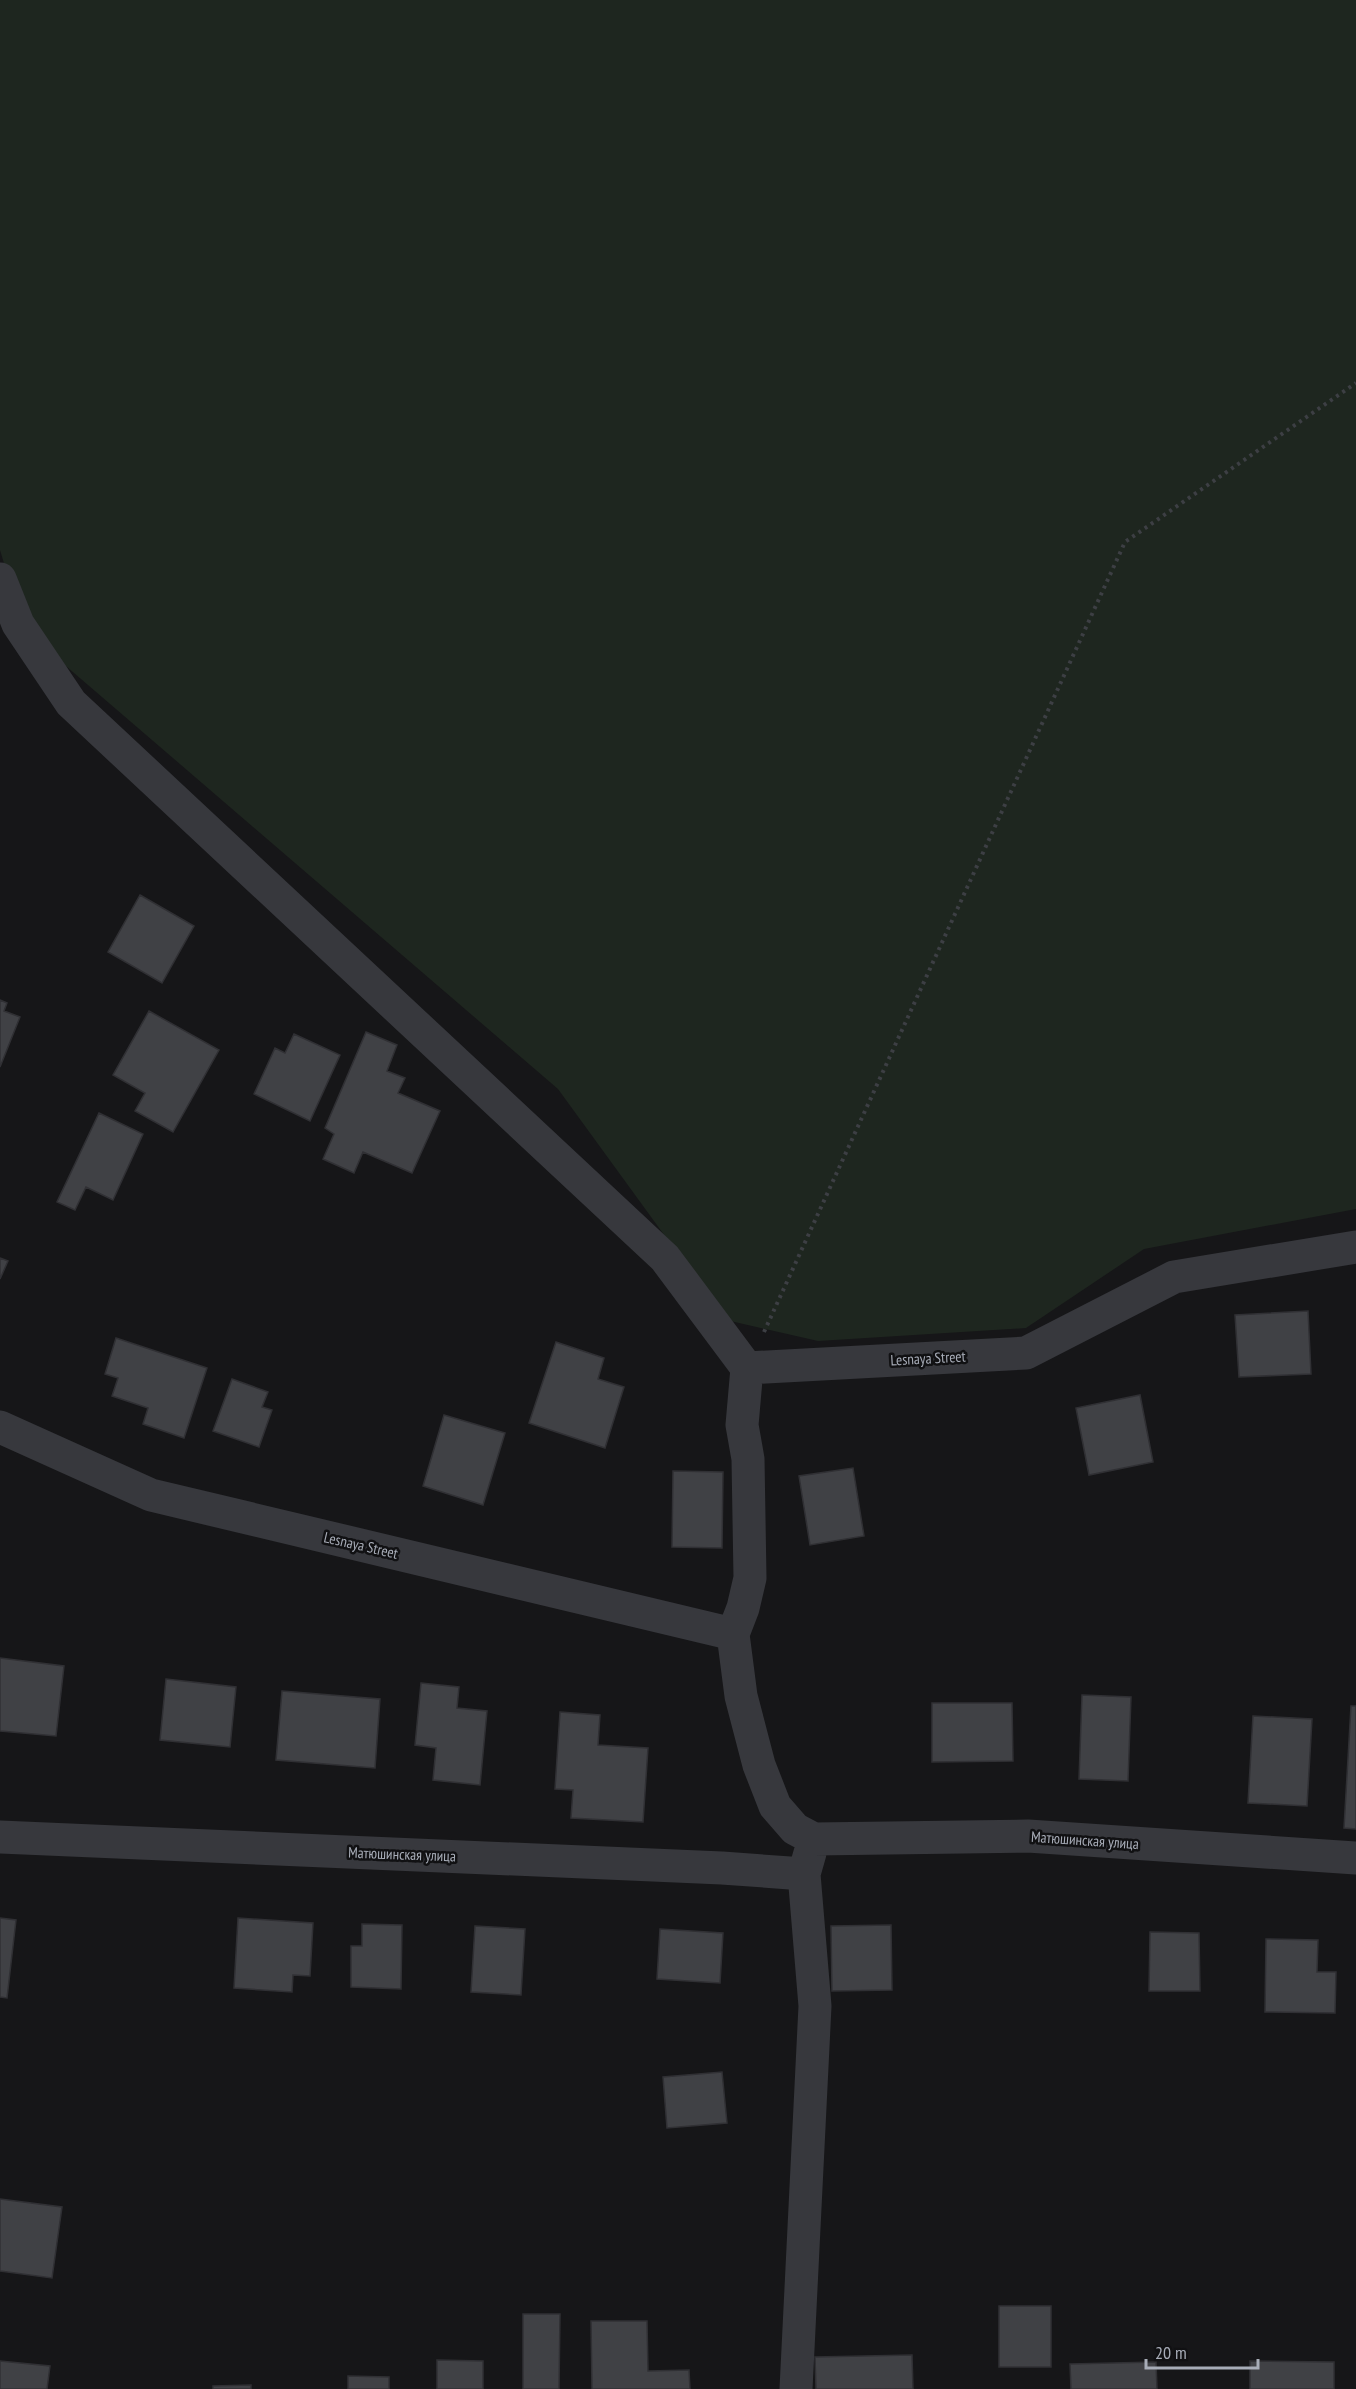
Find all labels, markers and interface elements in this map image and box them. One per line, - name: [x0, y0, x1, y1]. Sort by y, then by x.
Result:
- street label: Lesnaya Street: [890, 1347, 966, 1369]
- street label: Lesnaya Street: [322, 1527, 400, 1563]
- street label: Матюшинская улица: [1031, 1827, 1139, 1853]
- street label: Матюшинская улица: [348, 1843, 456, 1865]
- scale bar: [1146, 2332, 1258, 2370]
- text: 20 m: [1155, 2341, 1187, 2364]

